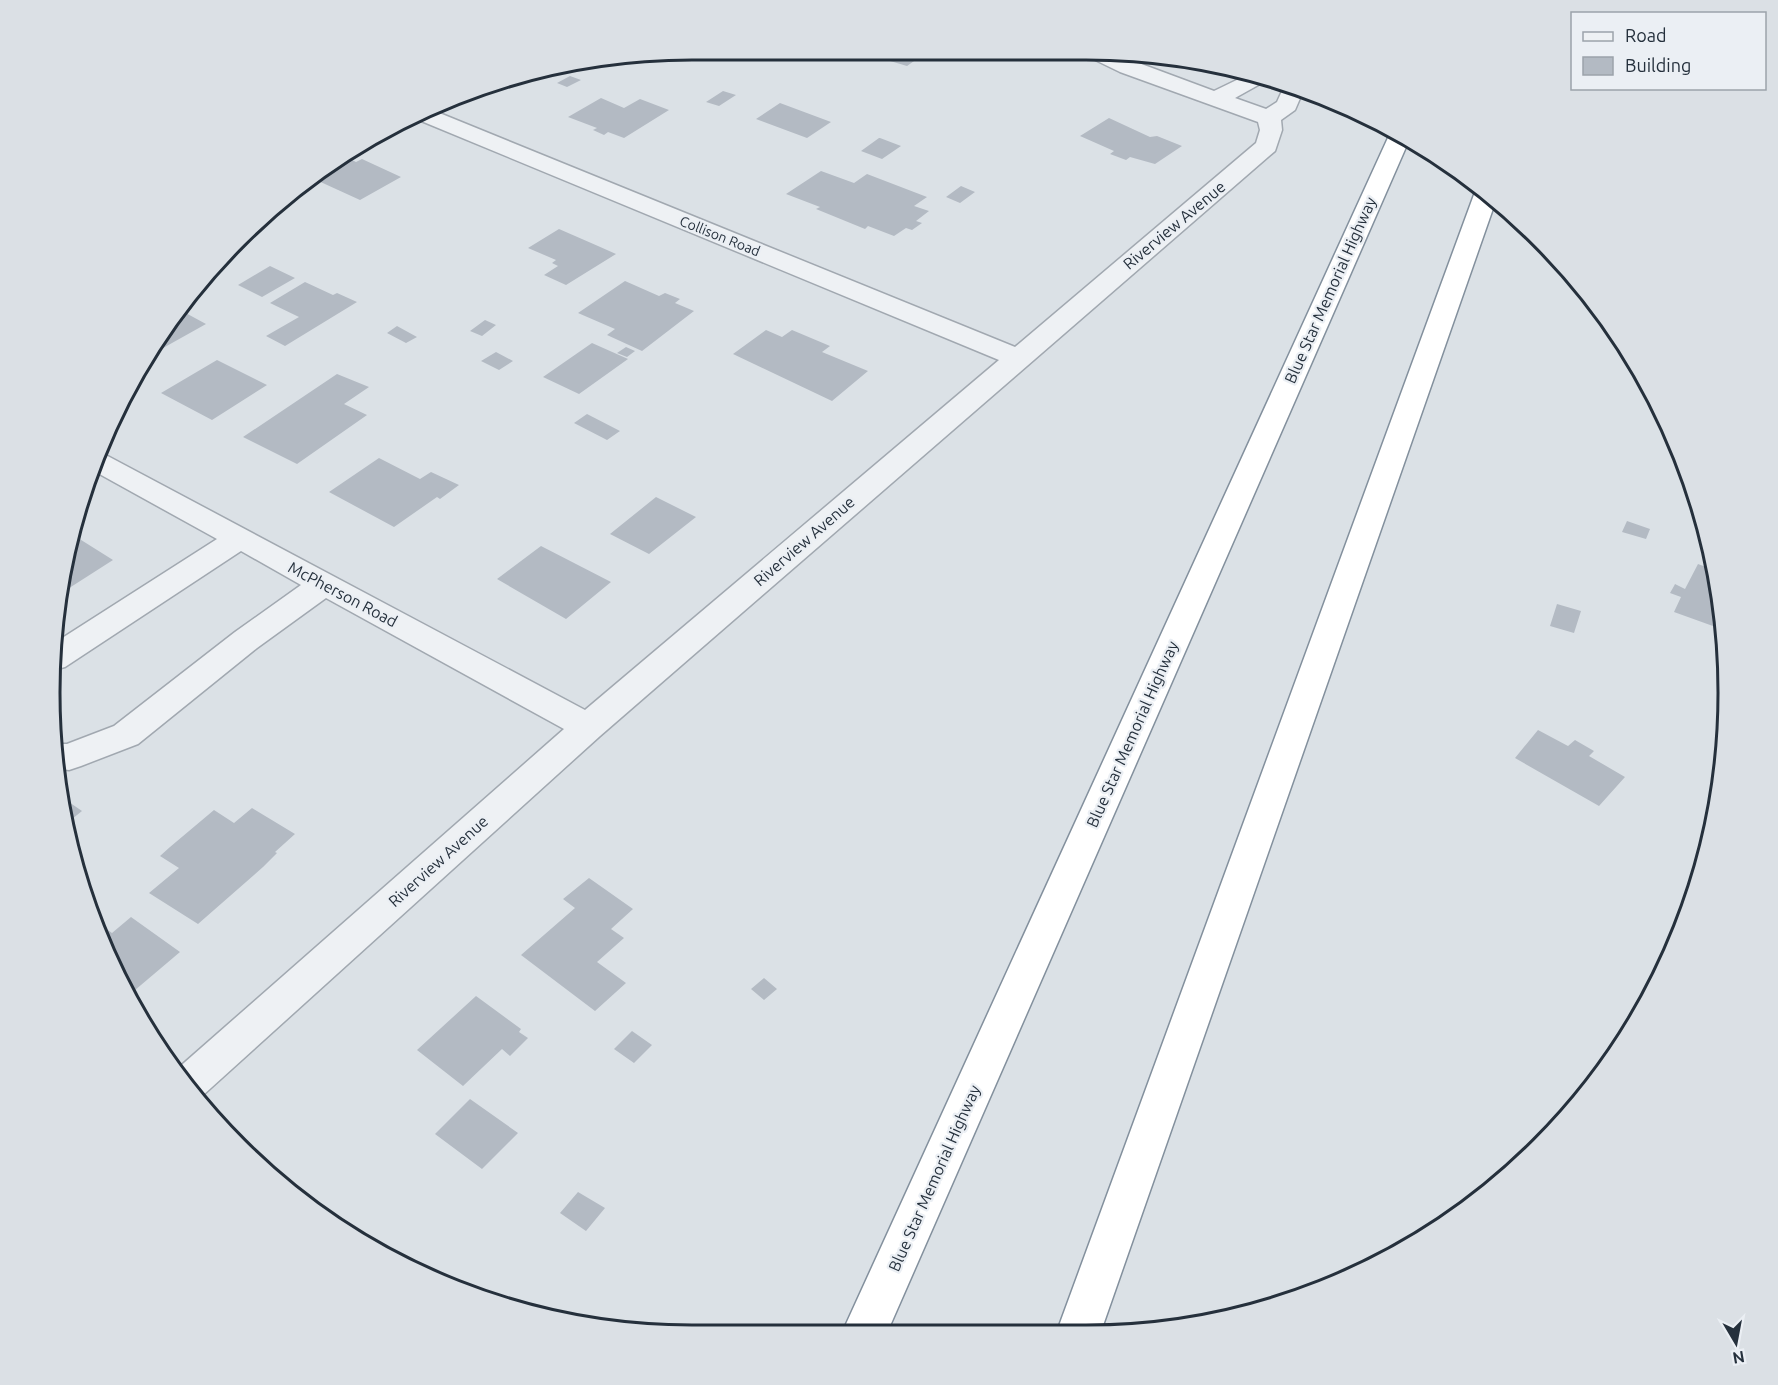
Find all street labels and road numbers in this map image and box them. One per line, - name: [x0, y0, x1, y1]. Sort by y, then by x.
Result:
- street label: Riverview Avenue: [1119, 177, 1229, 273]
- street label: Blue Star Memorial Highway: [1281, 194, 1379, 386]
- street label: Collison Road: [677, 213, 763, 259]
- street label: Riverview Avenue: [750, 492, 858, 590]
- street label: McPherson Road: [285, 558, 401, 630]
- street label: Blue Star Memorial Highway: [1083, 638, 1181, 830]
- street label: Riverview Avenue: [385, 812, 491, 910]
- street label: Blue Star Memorial Highway: [885, 1082, 983, 1274]

